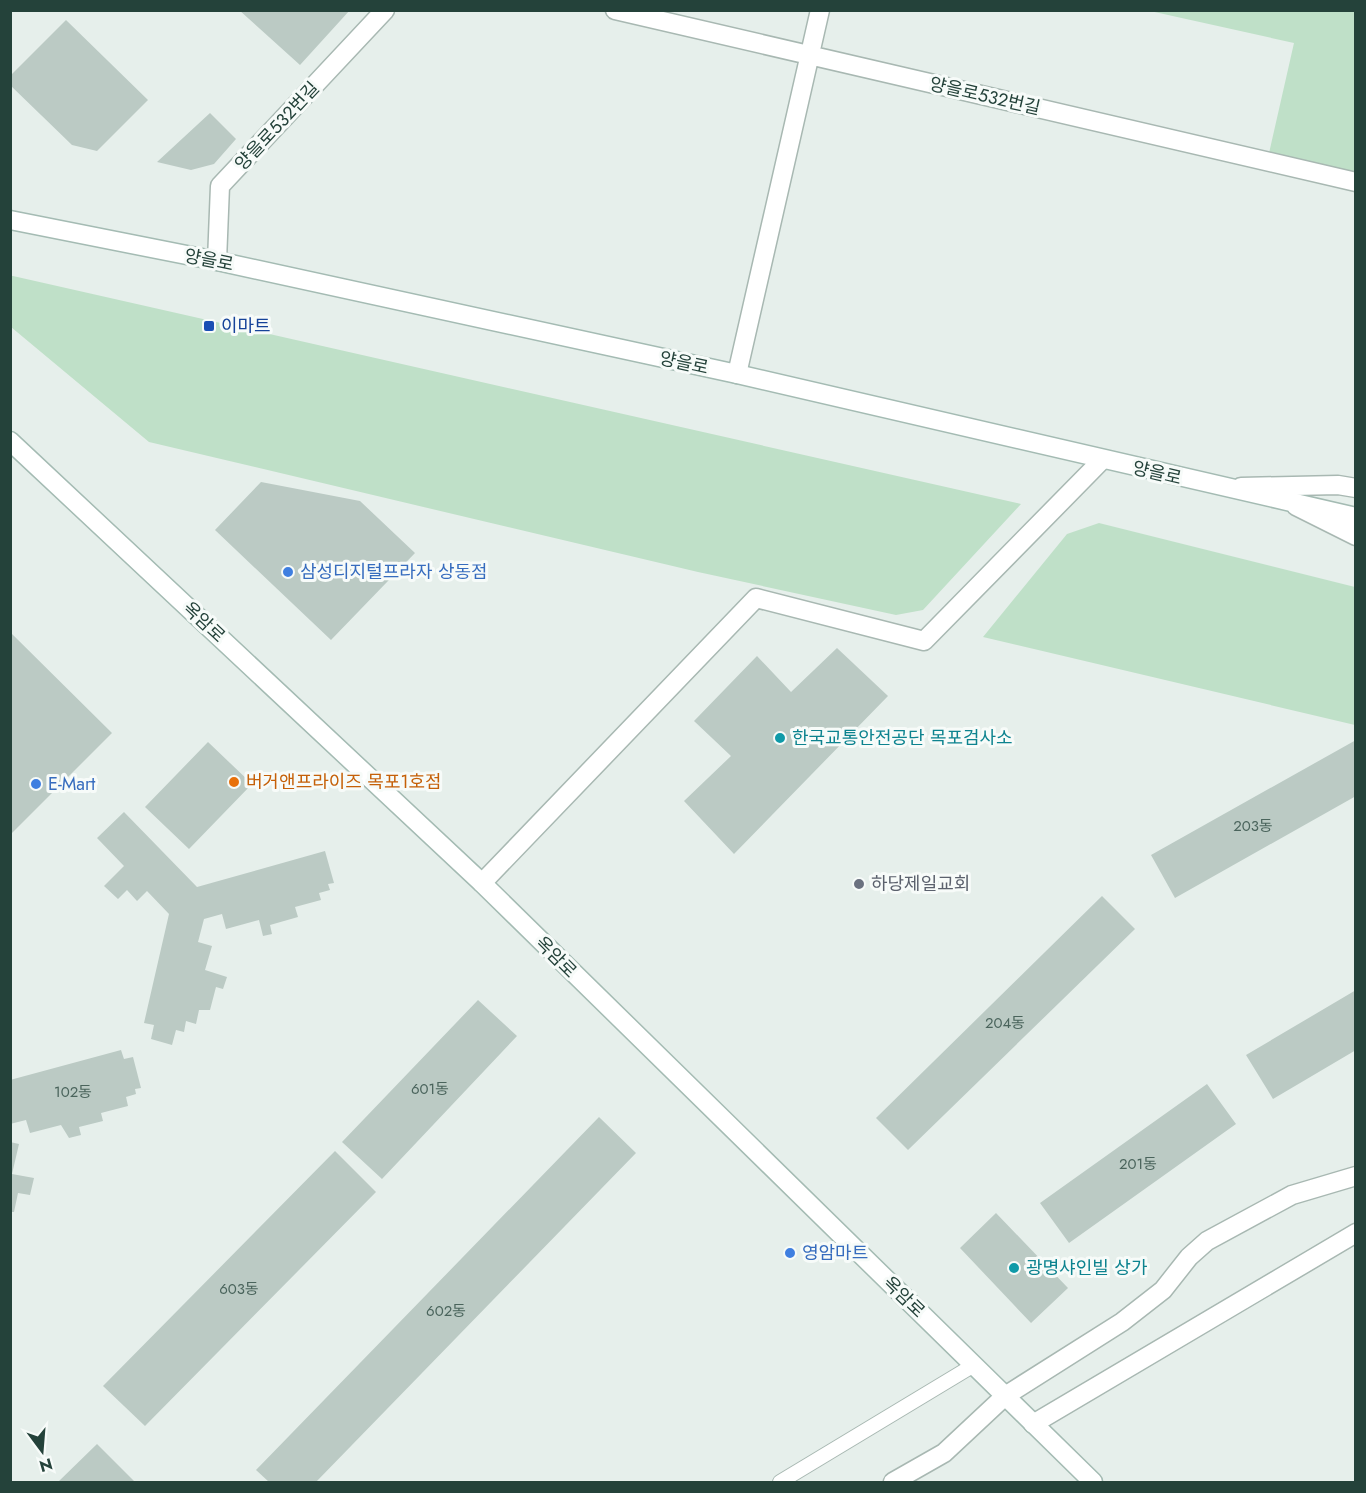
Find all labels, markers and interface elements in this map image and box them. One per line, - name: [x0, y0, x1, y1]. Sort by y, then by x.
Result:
- street label: 양을로532번길: [927, 71, 1043, 121]
- street label: 양을로532번길: [229, 76, 325, 176]
- street label: 양을로: [182, 242, 236, 278]
- place label: 이마트: [221, 313, 271, 339]
- marker: 이마트: [202, 319, 216, 333]
- street label: 양을로: [657, 345, 711, 381]
- street label: 양을로: [1130, 455, 1184, 491]
- place label: 삼성디지털프라자 상동점: [300, 559, 488, 585]
- marker: 삼성디지털프라자 상동점: [281, 565, 295, 579]
- street label: 옥암로: [177, 596, 231, 648]
- place label: 한국교통안전공단 목포검사소: [792, 725, 1013, 751]
- marker: 한국교통안전공단 목포검사소: [773, 731, 787, 745]
- place label: 버거앤프라이즈 목포1호점: [246, 769, 442, 795]
- place label: E-Mart: [48, 771, 96, 797]
- marker: 버거앤프라이즈 목포1호점: [227, 775, 241, 789]
- marker: E-Mart: [29, 777, 43, 791]
- house number: 203동: [1233, 815, 1273, 837]
- place label: 하당제일교회: [871, 871, 970, 897]
- marker: 하당제일교회: [852, 877, 866, 891]
- street label: 옥암로: [529, 930, 583, 984]
- house number: 204동: [985, 1012, 1025, 1034]
- house number: 601동: [411, 1078, 449, 1100]
- house number: 102동: [54, 1081, 92, 1103]
- house number: 201동: [1119, 1153, 1157, 1175]
- place label: 영암마트: [802, 1240, 868, 1266]
- marker: 영암마트: [783, 1246, 797, 1260]
- place label: 광명샤인빌 상가: [1026, 1255, 1148, 1281]
- marker: 광명샤인빌 상가: [1007, 1261, 1021, 1275]
- street label: 옥암로: [877, 1270, 931, 1324]
- house number: 603동: [219, 1278, 259, 1300]
- house number: 602동: [426, 1300, 466, 1322]
- north arrow: [12, 1421, 72, 1481]
- text: N: [37, 1452, 55, 1478]

